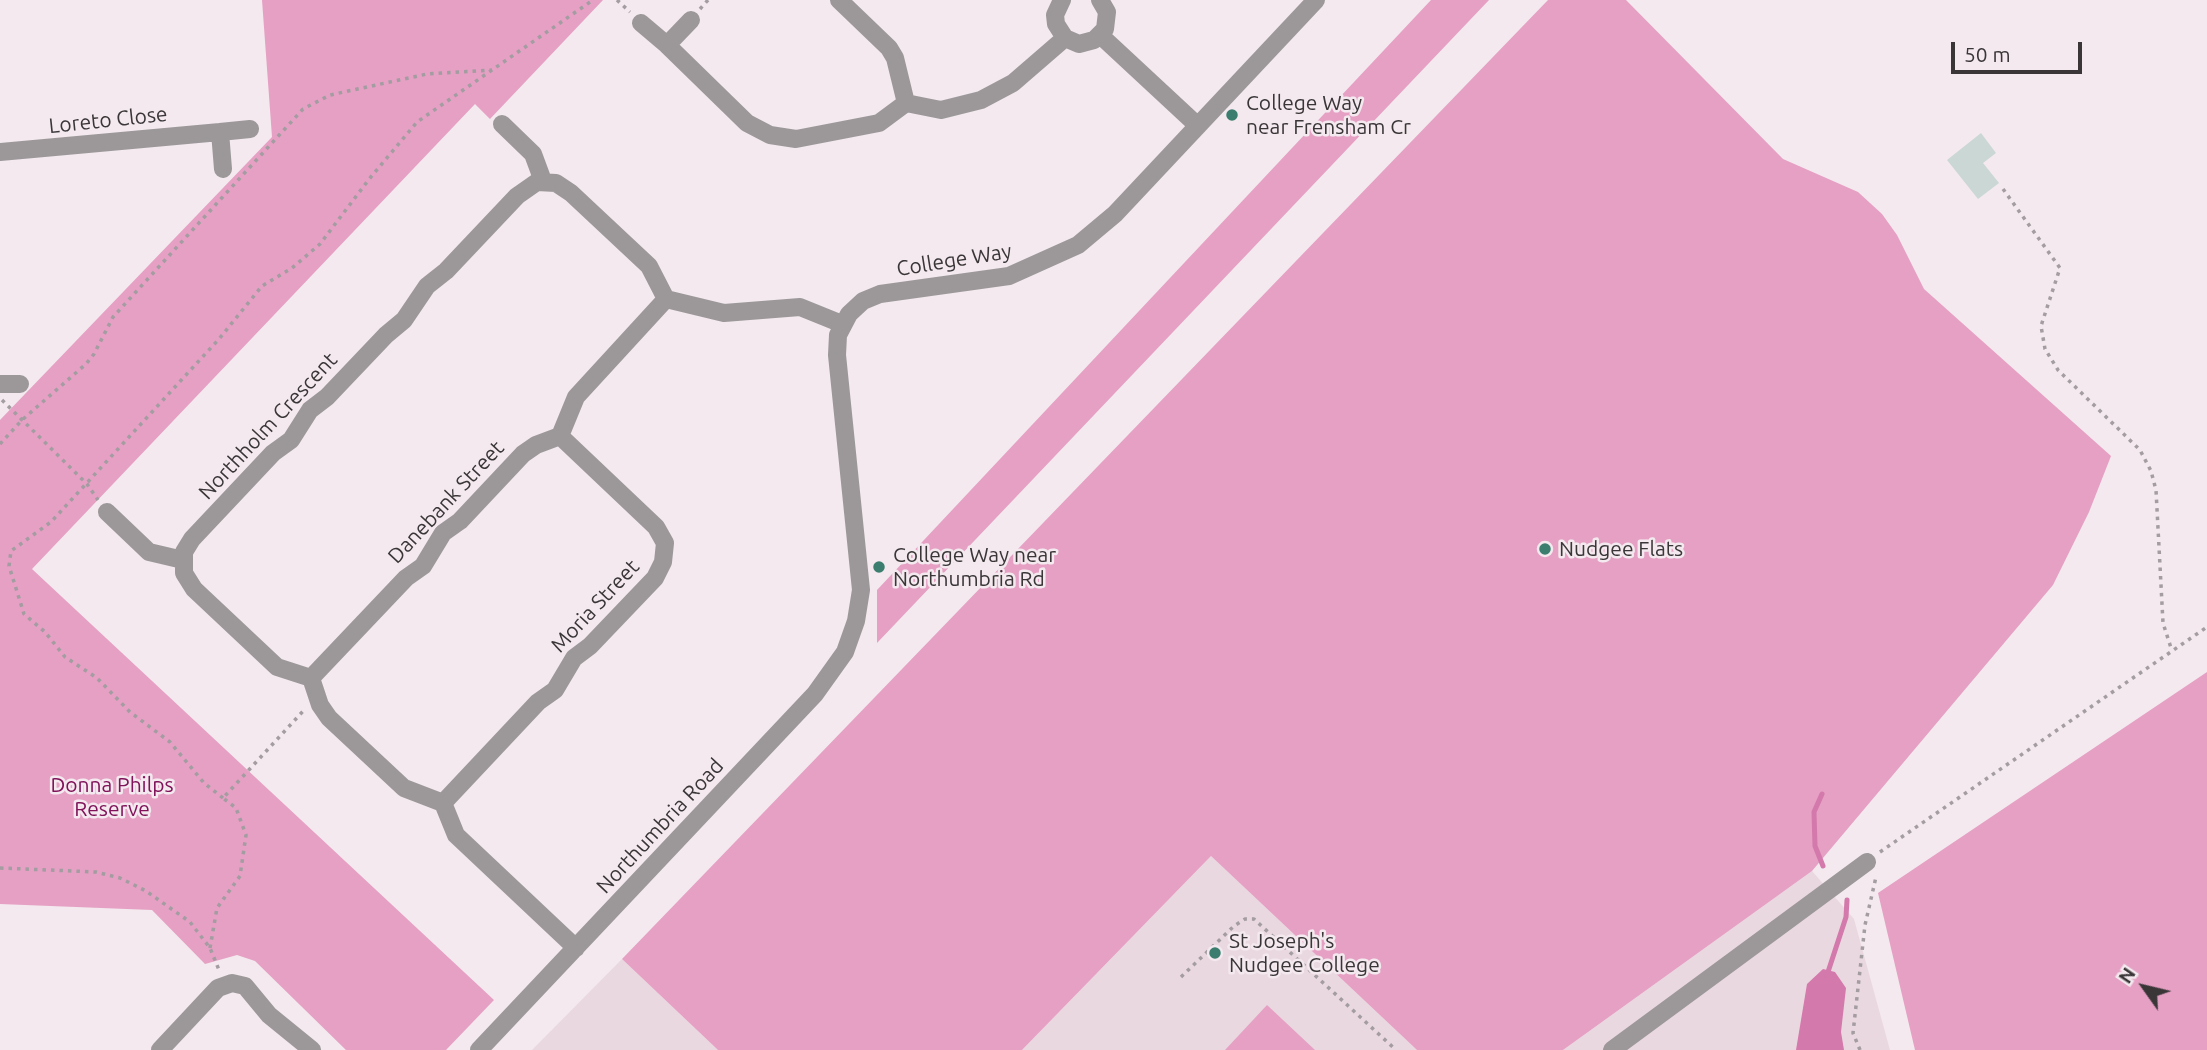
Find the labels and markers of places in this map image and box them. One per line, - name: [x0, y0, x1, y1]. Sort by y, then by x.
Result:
- place label: College Way near Frensham Cr: [1246, 90, 1411, 140]
- marker: College Way near Frensham Cr: [1224, 107, 1240, 123]
- place label: Nudgee Flats: [1559, 536, 1683, 562]
- marker: Nudgee Flats: [1537, 541, 1553, 557]
- place label: College Way near Northumbria Rd: [893, 542, 1056, 592]
- marker: College Way near Northumbria Rd: [871, 559, 887, 575]
- place label: St Joseph's Nudgee College: [1229, 928, 1380, 978]
- marker: St Joseph's Nudgee College: [1207, 945, 1223, 961]

